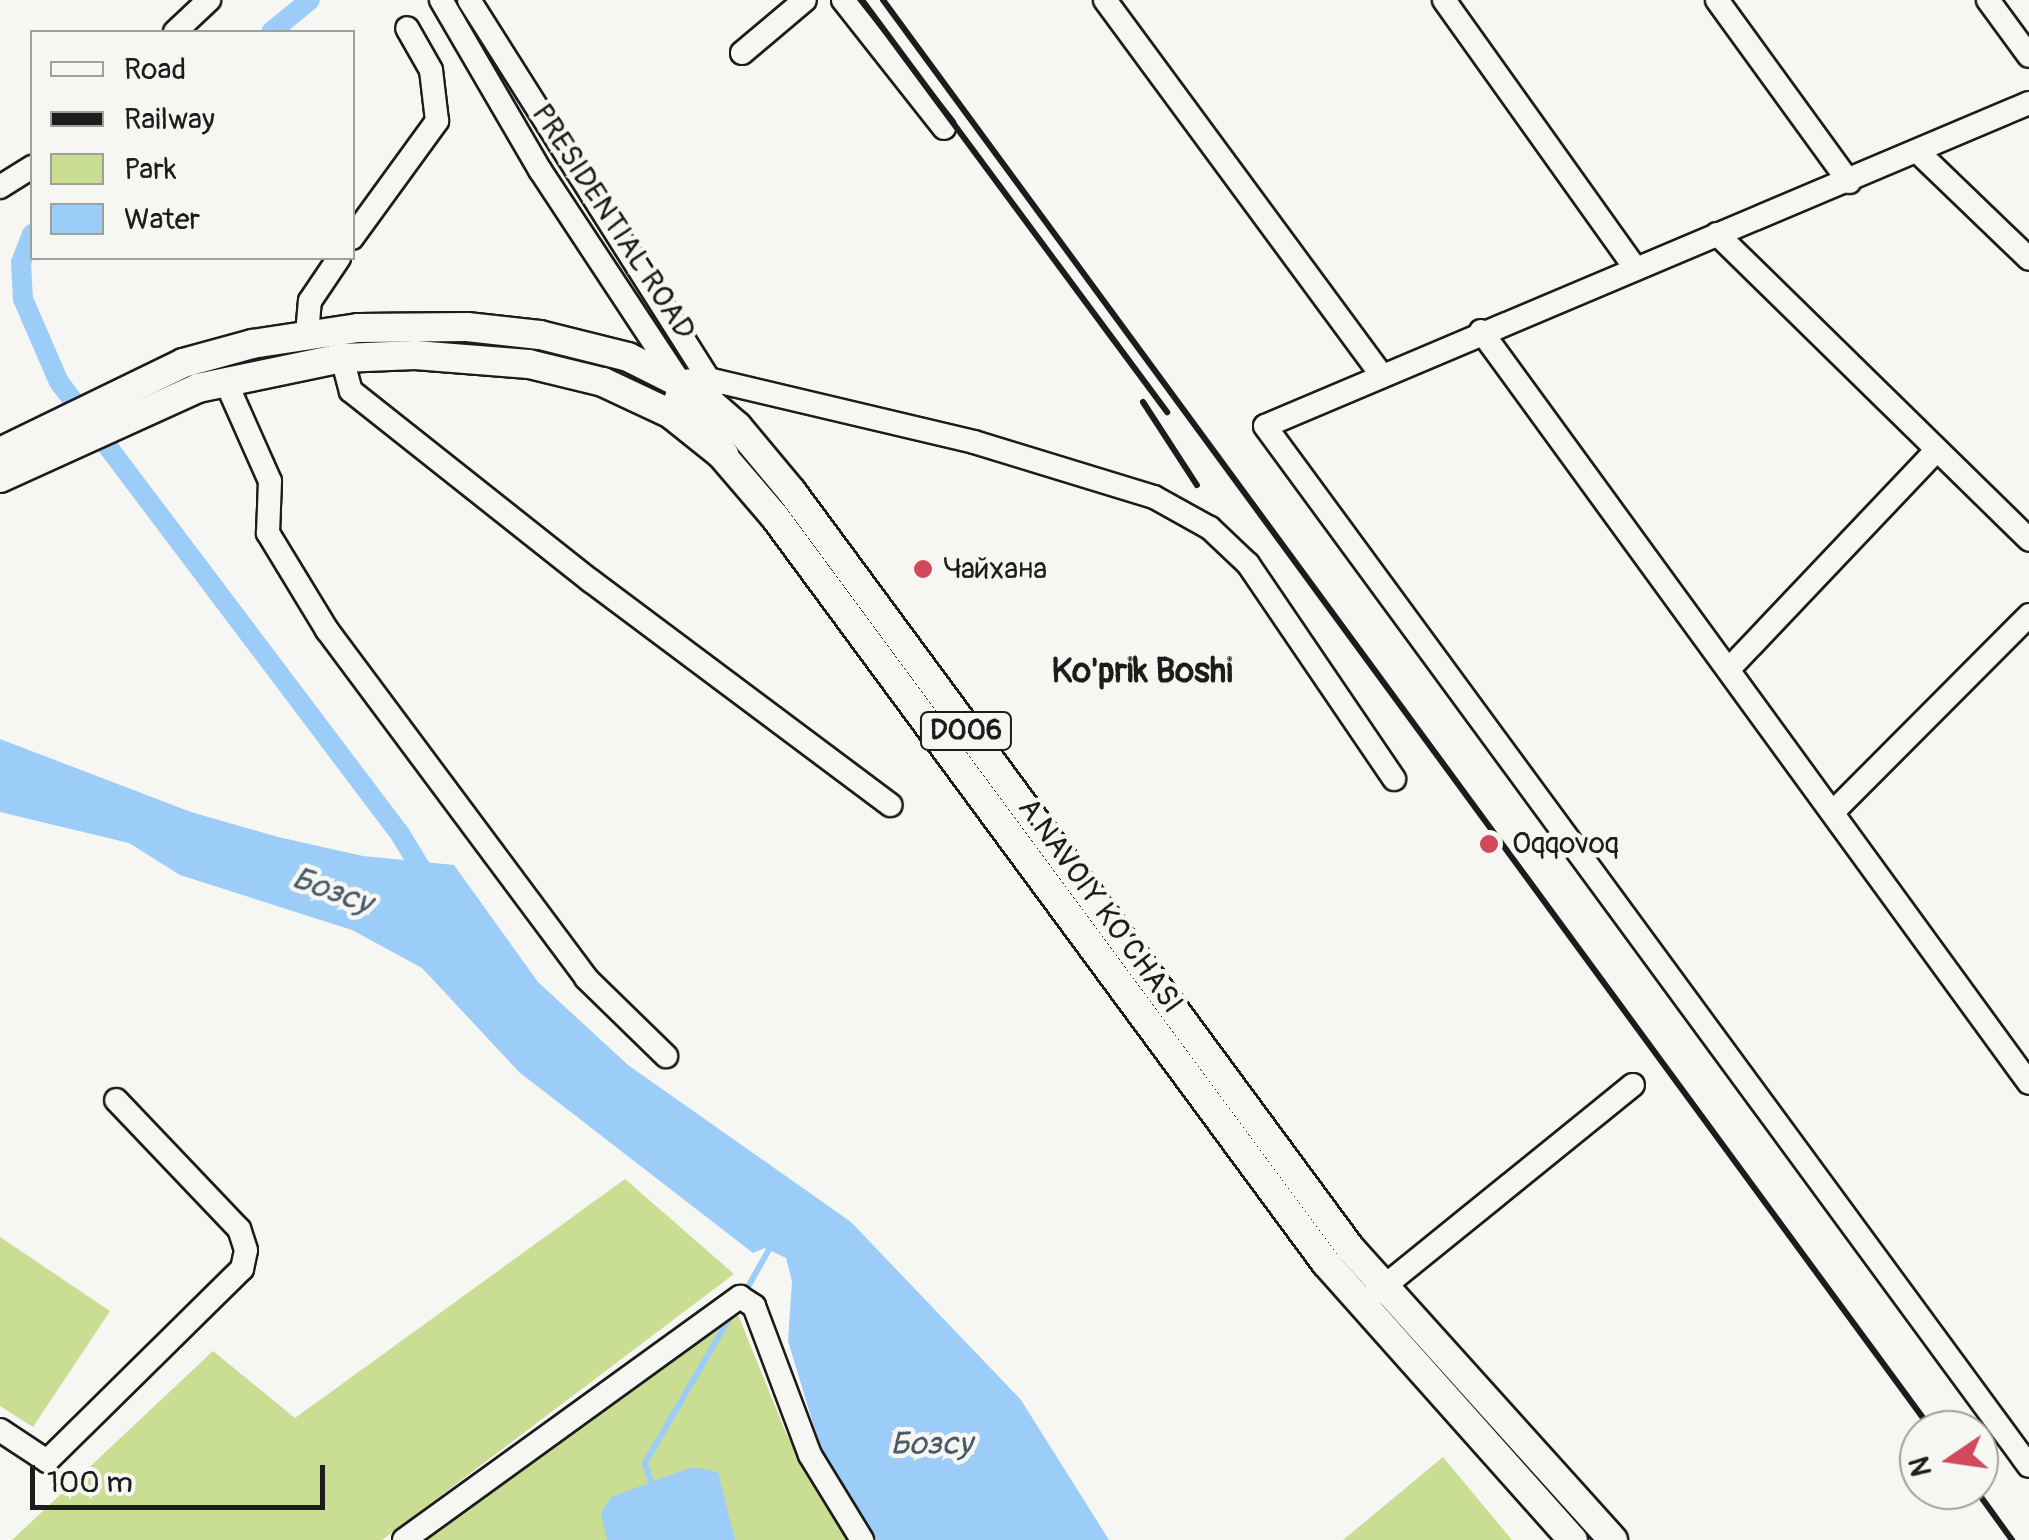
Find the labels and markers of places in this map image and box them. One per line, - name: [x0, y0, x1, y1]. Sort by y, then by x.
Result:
- place label: Чайхана: [943, 551, 1047, 587]
- marker: Чайхана: [912, 558, 934, 580]
- place label: Oqqovoq: [1512, 826, 1619, 862]
- marker: Oqqovoq: [1476, 831, 1502, 857]

